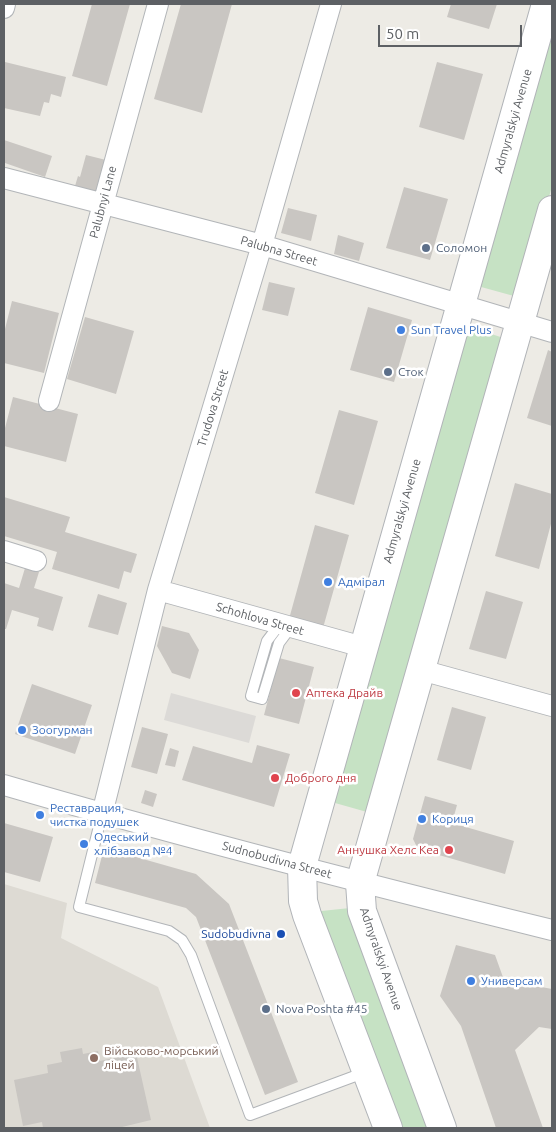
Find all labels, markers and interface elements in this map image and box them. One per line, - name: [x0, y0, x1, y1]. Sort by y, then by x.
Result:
- scale bar: [381, 15, 525, 47]
- text: 50 m: [386, 25, 419, 42]
- street label: Admyralskyi Avenue: [491, 67, 535, 175]
- street label: Palubnyi Lane: [86, 164, 120, 240]
- street label: Palubna Street: [239, 233, 319, 269]
- place label: Соломон: [436, 241, 487, 255]
- marker: Соломон: [420, 242, 432, 254]
- place label: Sun Travel Plus: [411, 323, 491, 337]
- marker: Sun Travel Plus: [395, 324, 407, 336]
- place label: Сток: [398, 365, 424, 379]
- marker: Сток: [382, 366, 394, 378]
- street label: Trudova Street: [194, 368, 232, 448]
- street label: Admyralskyi Avenue: [380, 457, 424, 565]
- place label: Адмірал: [338, 575, 385, 589]
- marker: Адмірал: [322, 576, 334, 588]
- street label: Schohlova Street: [214, 600, 306, 638]
- place label: Аптека Драйв: [306, 686, 383, 700]
- marker: Аптека Драйв: [290, 687, 302, 699]
- place label: Зоогурман: [32, 723, 93, 737]
- marker: Зоогурман: [16, 724, 28, 736]
- place label: Доброго дня: [285, 771, 357, 785]
- marker: Доброго дня: [269, 772, 281, 784]
- place label: Реставрация, чистка подушек: [50, 801, 139, 829]
- marker: Реставрация, чистка подушек: [34, 809, 46, 821]
- place label: Кориця: [432, 812, 474, 826]
- marker: Кориця: [416, 813, 428, 825]
- place label: Одеський хлібзавод №4: [94, 830, 173, 858]
- marker: Одеський хлібзавод №4: [78, 838, 90, 850]
- street label: Sudnobudivna Street: [221, 838, 333, 882]
- place label: Аннушка Хелс Кеа: [337, 843, 439, 857]
- marker: Аннушка Хелс Кеа: [443, 844, 455, 856]
- street label: Admyralskyi Avenue: [357, 906, 405, 1012]
- place label: Sudobudivna: [201, 927, 271, 941]
- marker: Sudobudivna: [275, 928, 287, 940]
- place label: Универсам: [481, 974, 542, 988]
- marker: Универсам: [465, 975, 477, 987]
- place label: Nova Poshta #45: [276, 1002, 367, 1016]
- marker: Nova Poshta #45: [260, 1003, 272, 1015]
- place label: Військово-морський ліцей: [104, 1044, 219, 1072]
- marker: Військово-морський ліцей: [88, 1052, 100, 1064]

